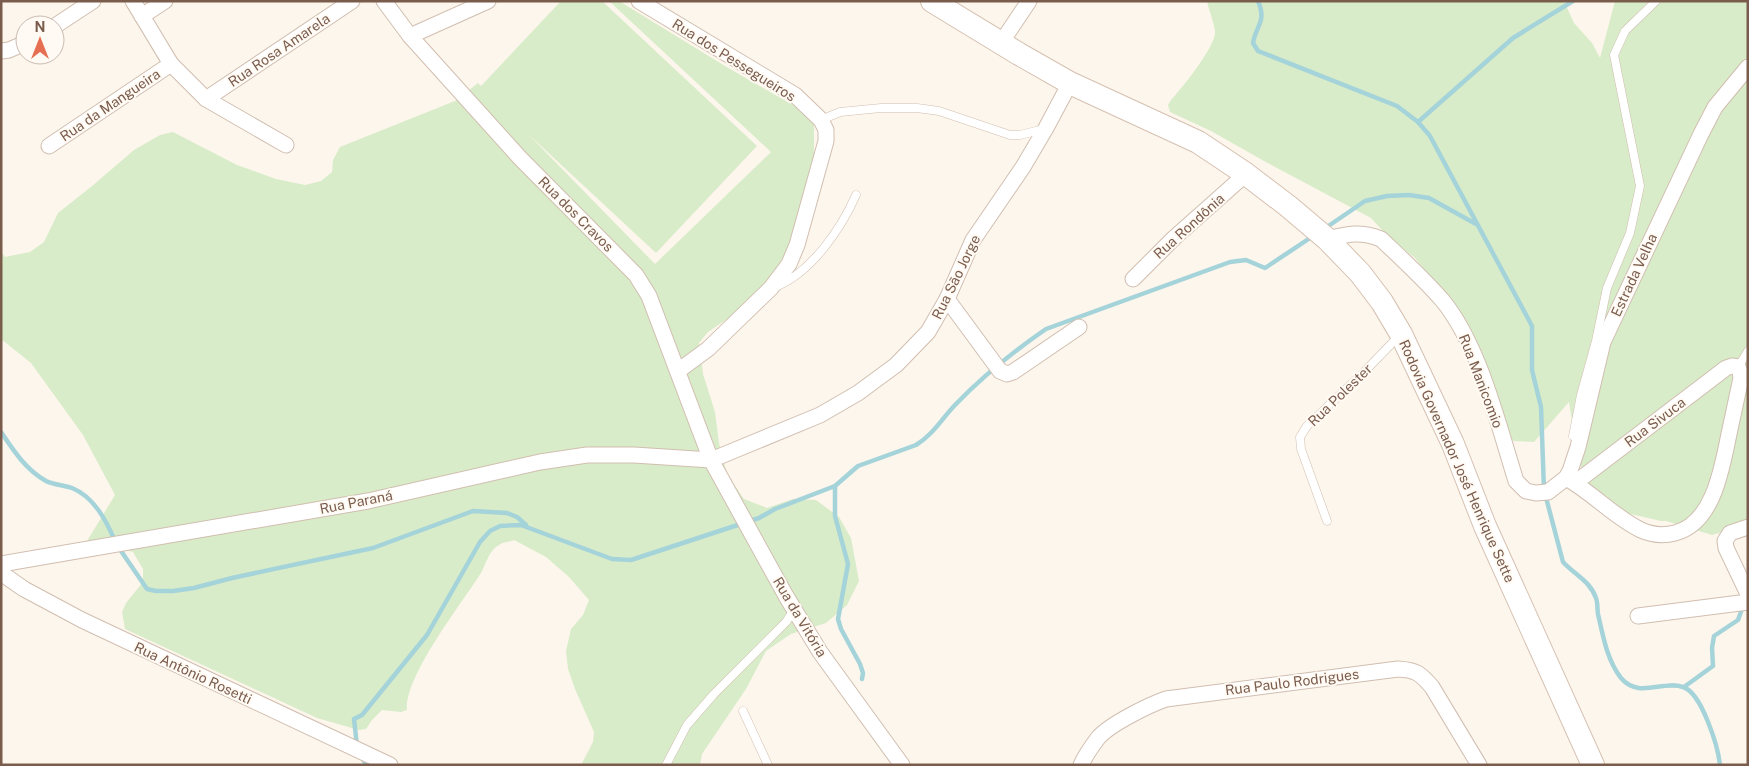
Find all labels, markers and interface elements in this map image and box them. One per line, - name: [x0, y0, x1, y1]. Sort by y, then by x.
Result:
- street label: Rua Rosa Amarela: [225, 10, 333, 90]
- north arrow: [15, 15, 65, 65]
- street label: Rua dos Pessegueiros: [669, 16, 799, 104]
- text: N: [35, 19, 45, 35]
- street label: Rua da Mangueira: [57, 66, 163, 144]
- street label: Rua dos Cravos: [535, 173, 617, 255]
- street label: Rua Rondônia: [1150, 190, 1228, 262]
- street label: Estrada Velha: [1608, 231, 1660, 319]
- street label: Rua São Jorge: [929, 232, 983, 322]
- street label: Rua Manicomio: [1456, 332, 1506, 430]
- street label: Rodovia Governador José Henrique Sette: [1396, 337, 1518, 585]
- street label: Rua Polester: [1305, 361, 1375, 429]
- street label: Rua Sivuca: [1621, 394, 1689, 450]
- street label: Rua Paraná: [318, 487, 394, 517]
- street label: Rua da Vitória: [770, 574, 830, 660]
- street label: Rua Antônio Rosetti: [132, 639, 254, 707]
- street label: Rua Paulo Rodrigues: [1224, 666, 1360, 698]

